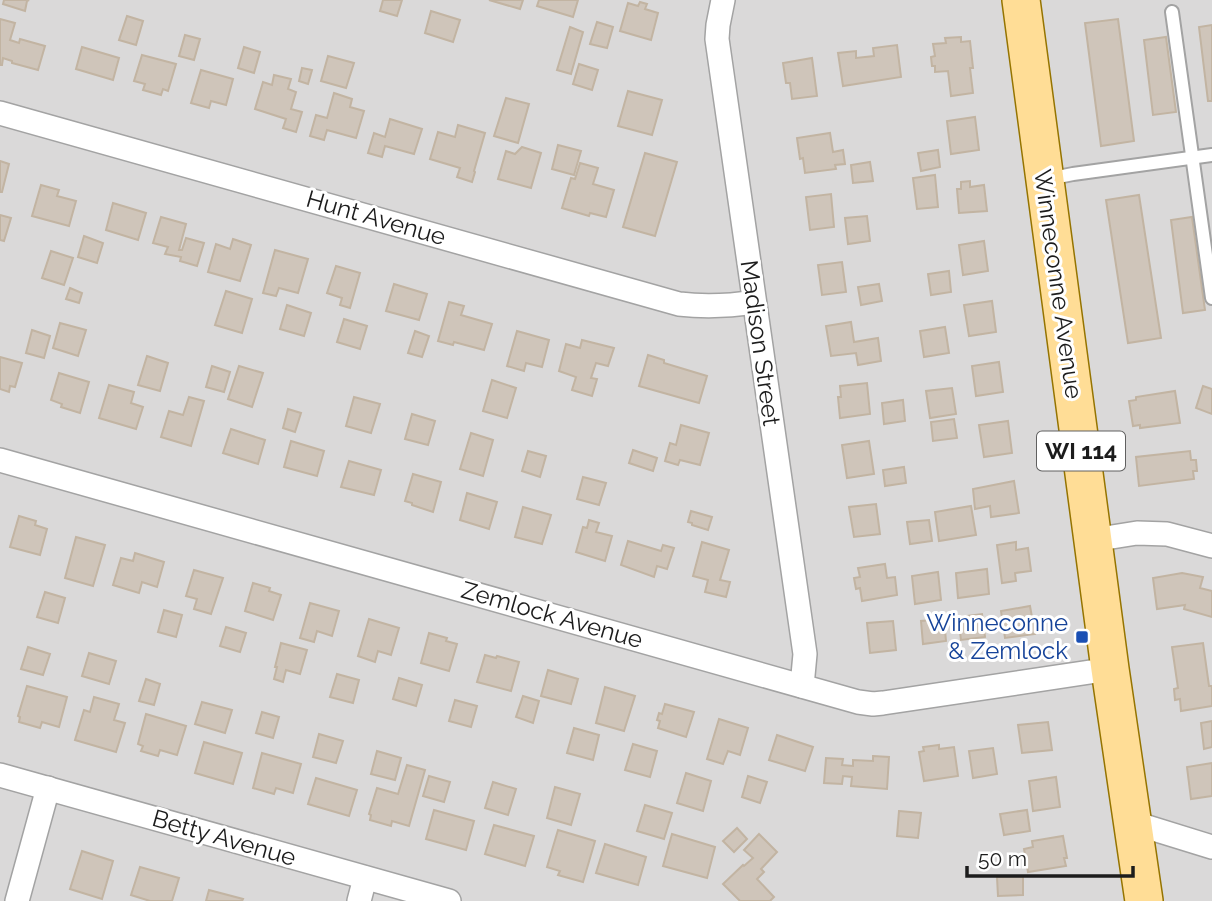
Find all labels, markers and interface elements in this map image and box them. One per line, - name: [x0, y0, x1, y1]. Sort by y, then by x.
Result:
- street label: Winneconne Avenue: [1028, 167, 1089, 401]
- street label: Hunt Avenue: [303, 184, 449, 251]
- street label: Madison Street: [735, 258, 786, 427]
- road number: WI 114: [1037, 432, 1125, 471]
- street label: Zemlock Avenue: [458, 575, 646, 654]
- place label: Winneconne & Zemlock: [926, 608, 1068, 665]
- marker: Winneconne & Zemlock: [1074, 629, 1090, 645]
- street label: Betty Avenue: [149, 803, 299, 872]
- scale bar: [967, 834, 1133, 878]
- text: 50 m: [978, 846, 1027, 871]

